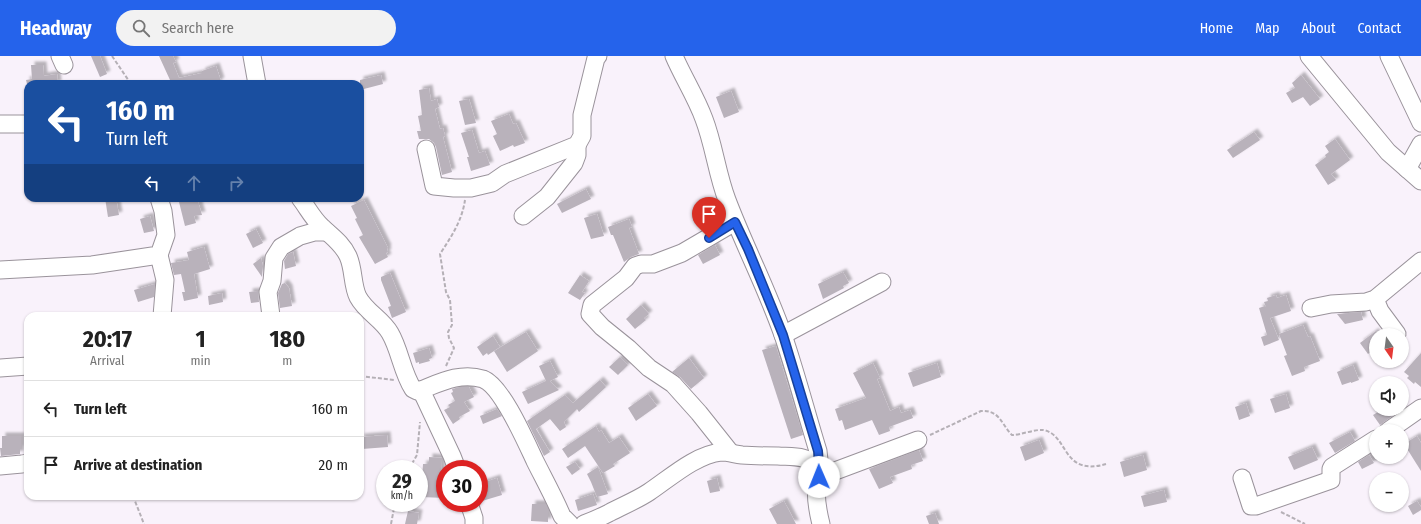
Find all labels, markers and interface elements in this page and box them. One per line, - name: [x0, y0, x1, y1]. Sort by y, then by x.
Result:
- search box: [116, 10, 396, 46]
- text: Headway: [20, 17, 92, 40]
- icon: search: [130, 17, 152, 39]
- text: Search here: [162, 19, 234, 37]
- text: Home: [1200, 20, 1233, 37]
- text: Map: [1255, 20, 1279, 37]
- text: About: [1301, 20, 1336, 37]
- text: Contact: [1358, 20, 1401, 37]
- text: 160 m: [106, 94, 175, 127]
- icon: left: [40, 96, 92, 148]
- text: Turn left: [106, 128, 168, 150]
- icon: left: [141, 172, 163, 194]
- icon: ahead: [183, 172, 205, 194]
- icon: right: [225, 172, 247, 194]
- pin: [692, 197, 726, 238]
- icon: arrive: [698, 203, 720, 225]
- text: 20:17: [83, 325, 132, 353]
- text: 1: [196, 325, 206, 353]
- text: 180: [269, 325, 305, 353]
- north arrow: [1369, 328, 1409, 368]
- map controls: [1369, 328, 1409, 512]
- text: Arrival: [90, 353, 125, 368]
- text: min: [191, 353, 211, 368]
- text: m: [282, 353, 292, 368]
- button: sound: [1369, 376, 1409, 416]
- icon: left: [40, 398, 62, 420]
- text: Turn left: [74, 400, 127, 418]
- text: 160 m: [312, 400, 348, 418]
- button: +: [1369, 424, 1409, 464]
- icon: arrive: [40, 454, 62, 476]
- text: Arrive at destination: [74, 456, 202, 474]
- text: 20 m: [319, 456, 348, 474]
- position arrow: [798, 456, 840, 498]
- speed limit sign: 30: [436, 460, 488, 512]
- text: 29: [392, 469, 412, 493]
- button: −: [1369, 472, 1409, 512]
- text: km/h: [391, 490, 413, 502]

